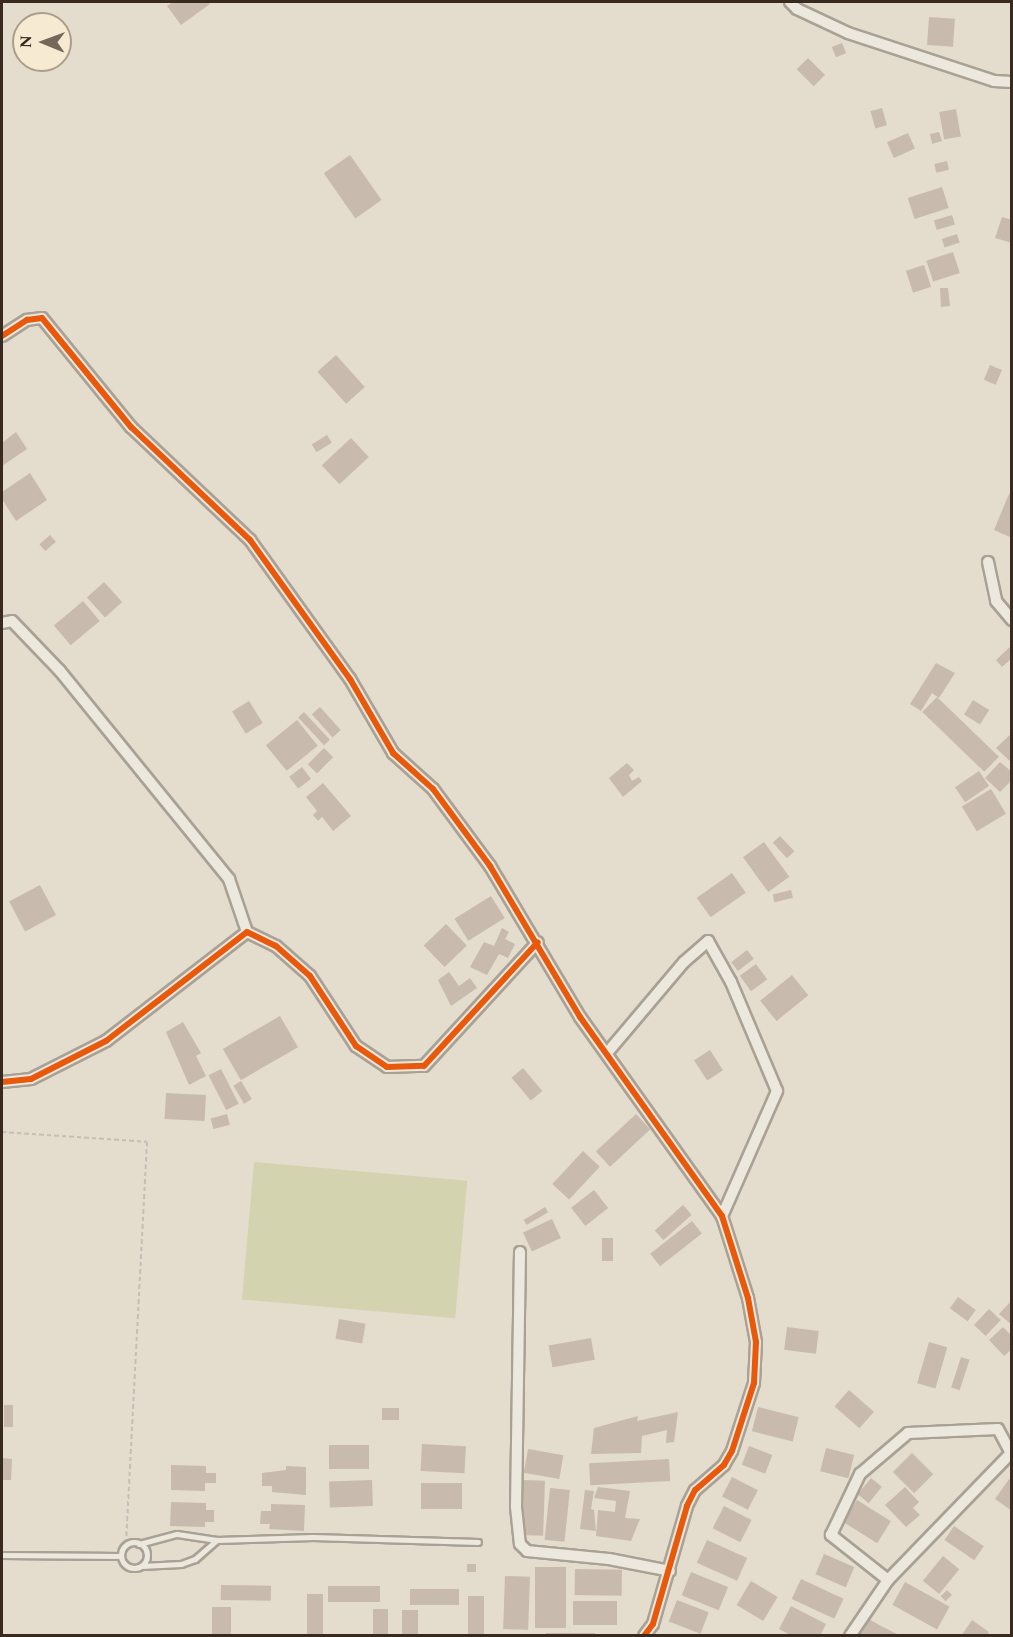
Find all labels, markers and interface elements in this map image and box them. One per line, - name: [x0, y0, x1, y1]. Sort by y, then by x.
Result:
- north arrow: [12, 12, 72, 72]
- text: N: [14, 35, 38, 48]

